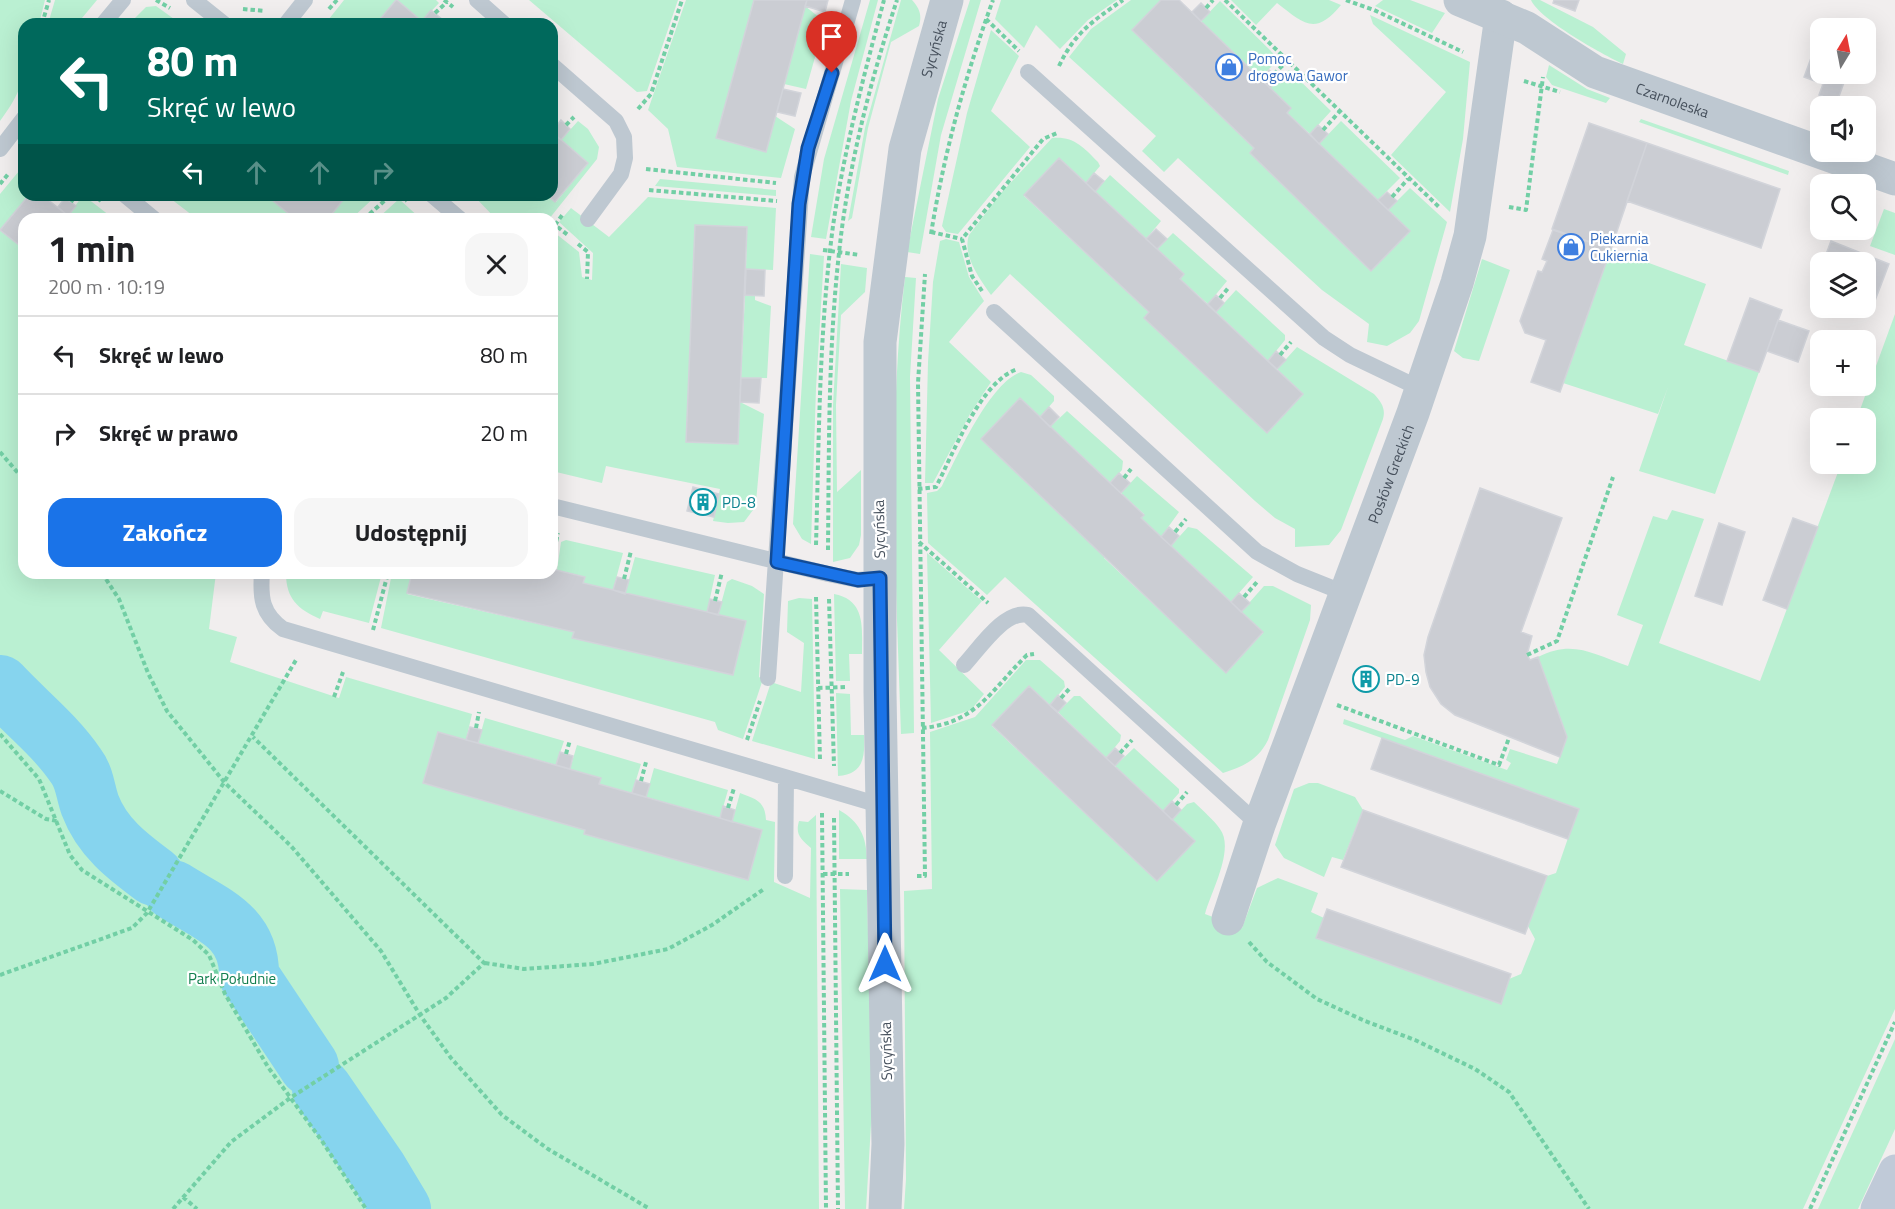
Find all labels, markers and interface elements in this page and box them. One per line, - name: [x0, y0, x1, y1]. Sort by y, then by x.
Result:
- pin: [806, 11, 857, 73]
- street label: Sycyńska: [914, 17, 952, 80]
- north arrow: [1810, 18, 1876, 84]
- map controls: [1810, 18, 1876, 474]
- icon: arrive: [815, 20, 848, 53]
- text: 80 m: [147, 28, 239, 92]
- icon: left: [48, 42, 126, 120]
- place label: Pomoc drogowa Gawor: [1248, 47, 1348, 87]
- shop icon: Pomoc drogowa Gawor: [1214, 52, 1244, 82]
- street label: Czarnoleska: [1633, 76, 1713, 124]
- text: Skręć w lewo: [147, 86, 296, 127]
- button: sound: [1810, 96, 1876, 162]
- icon: left: [177, 156, 210, 189]
- icon: ahead: [240, 156, 273, 189]
- icon: ahead: [303, 156, 336, 189]
- icon: right: [366, 156, 399, 189]
- button: search: [1810, 174, 1876, 240]
- text: 1 min: [48, 221, 135, 276]
- place label: Piekarnia Cukiernia: [1590, 227, 1649, 267]
- shop icon: Piekarnia Cukiernia: [1556, 232, 1586, 262]
- button: close: [465, 233, 528, 296]
- button: layers: [1810, 252, 1876, 318]
- text: 200 m · 10:19: [48, 271, 165, 302]
- button: +: [1810, 330, 1876, 396]
- text: Skręć w lewo: [99, 338, 224, 372]
- text: 80 m: [480, 338, 528, 372]
- icon: left: [48, 339, 81, 372]
- button: −: [1810, 408, 1876, 474]
- text: Skręć w prawo: [99, 416, 238, 450]
- text: 20 m: [480, 416, 528, 450]
- icon: right: [48, 417, 81, 450]
- street label: Posłów Greckich: [1361, 421, 1419, 527]
- building icon: PD-8: [688, 487, 718, 517]
- place label: PD-8: [722, 491, 756, 514]
- button: Zakończ: [48, 498, 282, 567]
- button: Udostępnij: [294, 498, 528, 567]
- street label: Sycyńska: [867, 499, 891, 558]
- building icon: PD-9: [1351, 664, 1381, 694]
- place label: PD-9: [1386, 668, 1420, 691]
- position arrow: [853, 932, 917, 996]
- park label: Park Południe: [188, 967, 276, 990]
- street label: Sycyńska: [874, 1021, 898, 1080]

